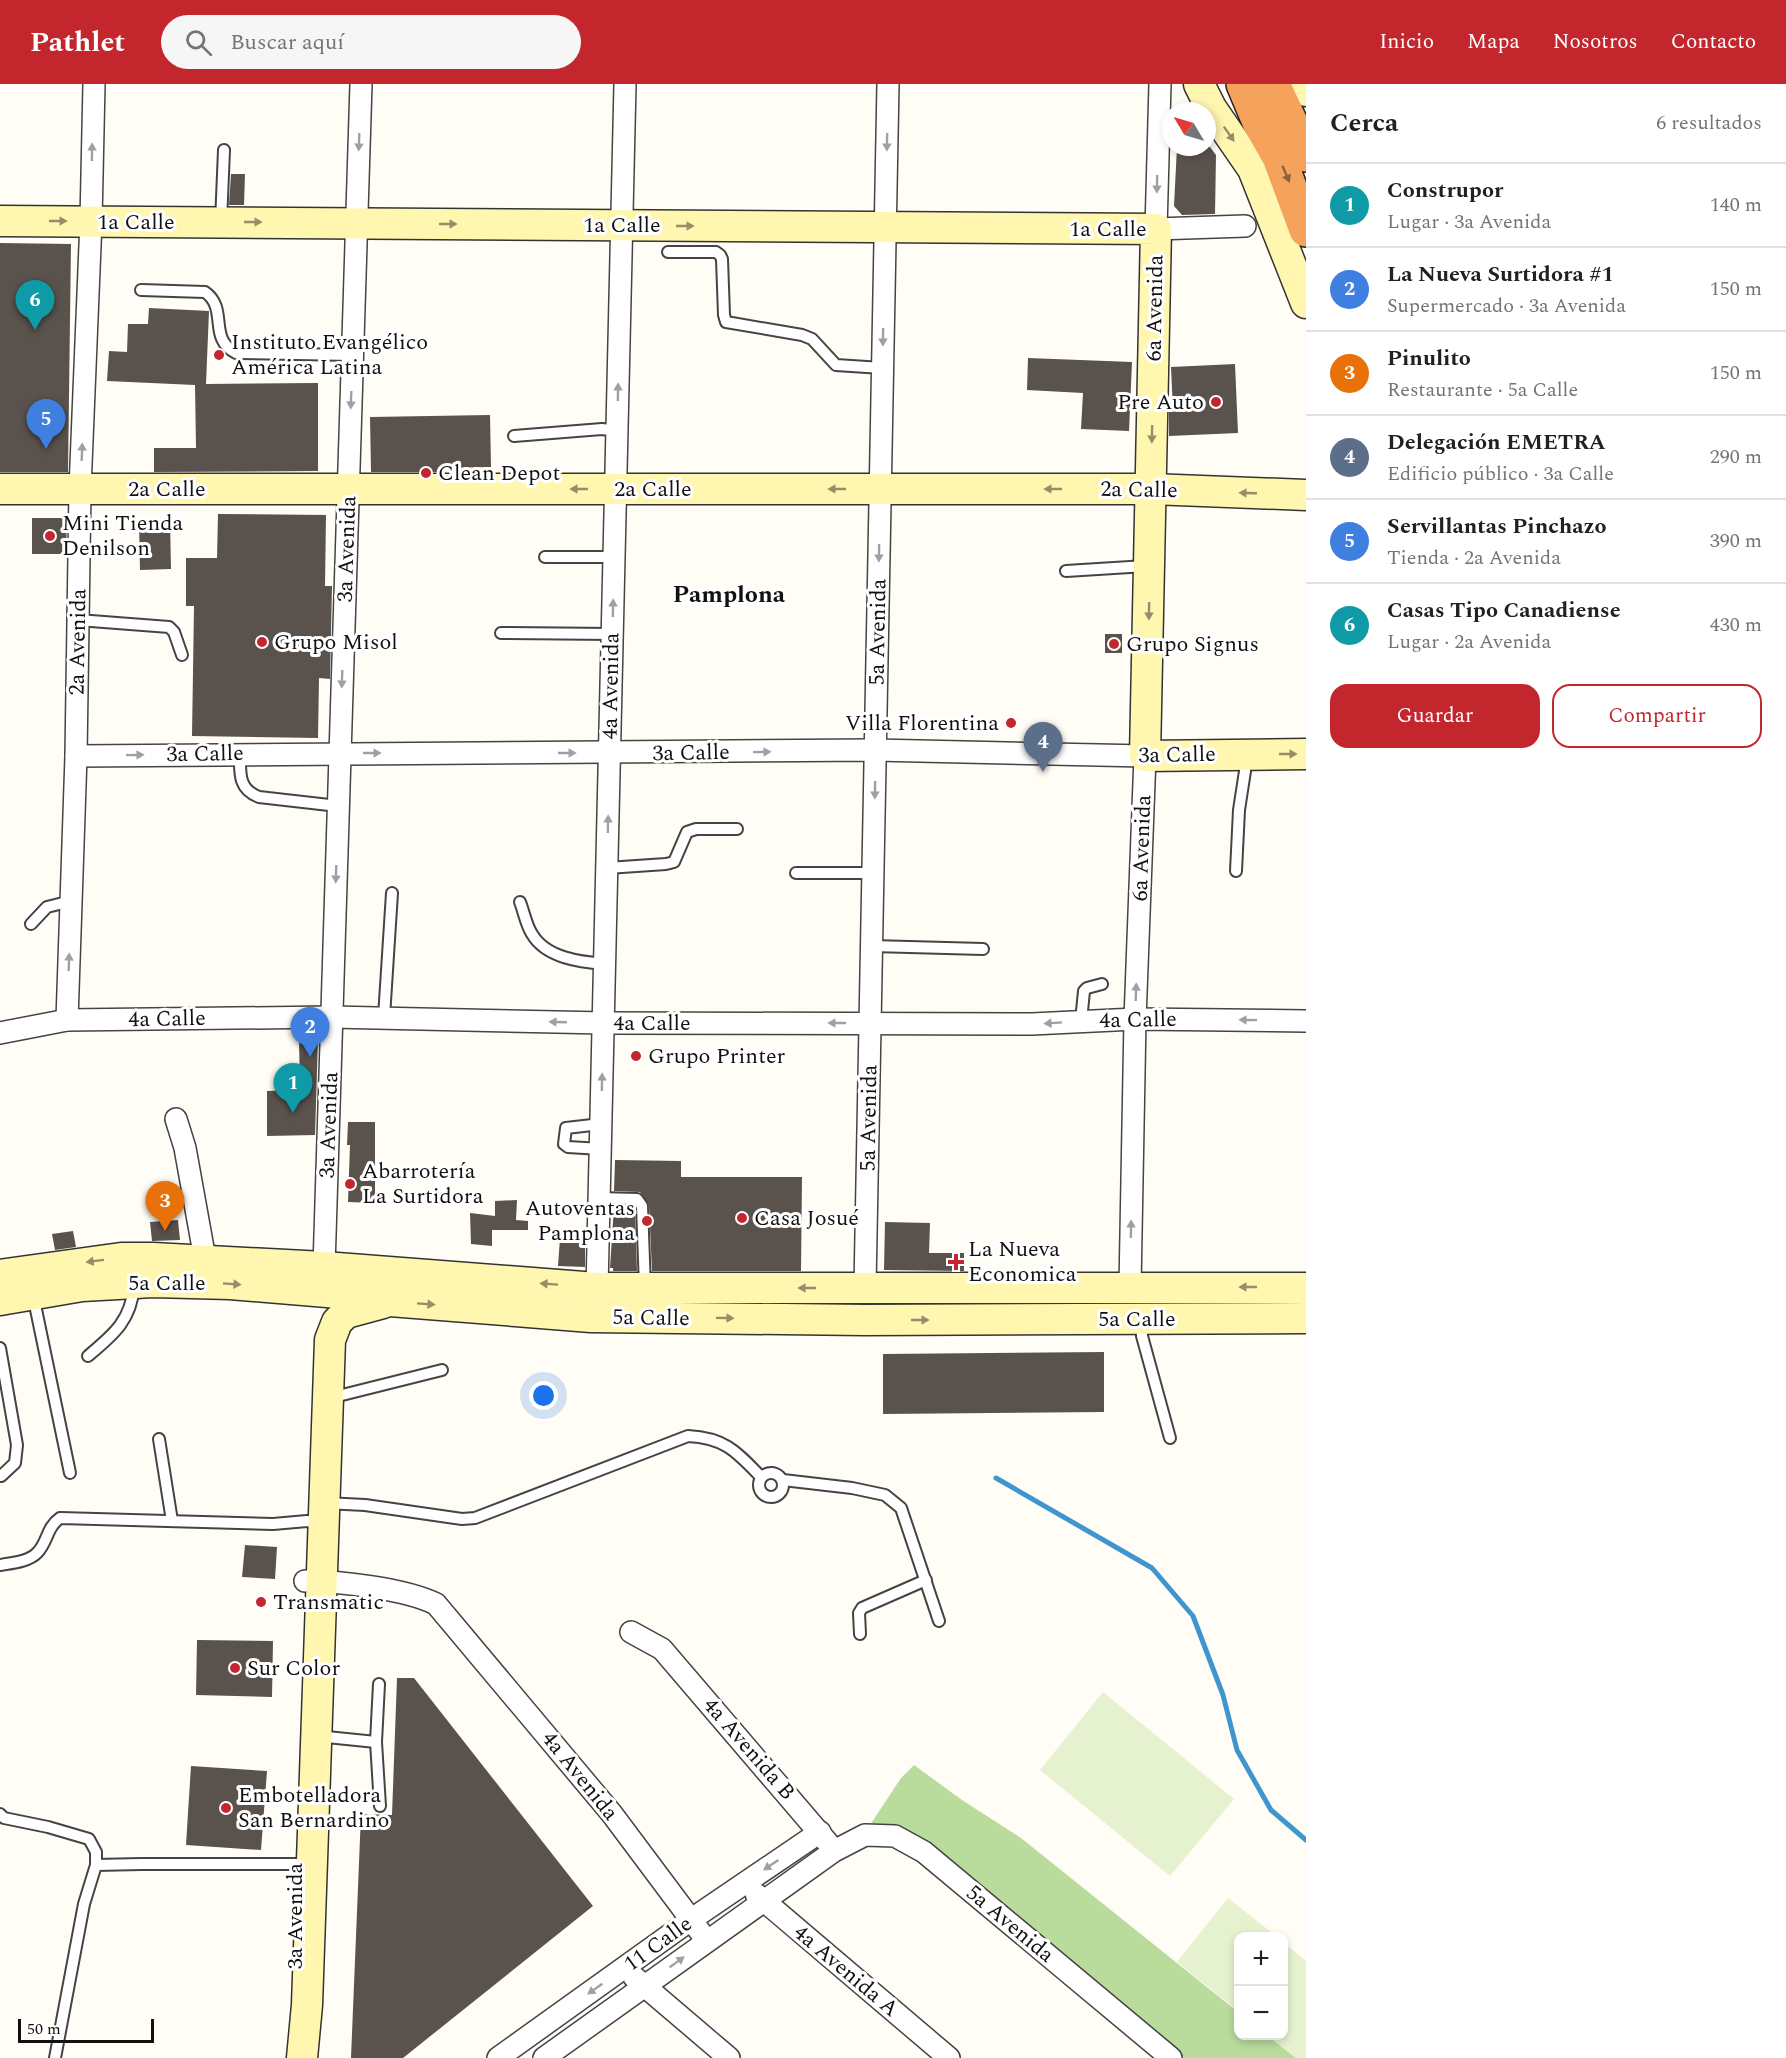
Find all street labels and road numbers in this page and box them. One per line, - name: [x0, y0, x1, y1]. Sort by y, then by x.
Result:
- street label: 1a Calle: [97, 206, 175, 239]
- street label: 1a Calle: [583, 209, 661, 242]
- street label: 1a Calle: [1069, 213, 1147, 246]
- street label: 6a Avenida: [1138, 254, 1172, 362]
- street label: 2a Calle: [128, 473, 206, 506]
- street label: 2a Calle: [614, 473, 692, 506]
- street label: 2a Calle: [1100, 473, 1178, 507]
- street label: 3a Avenida: [329, 495, 365, 603]
- street label: 5a Avenida: [861, 578, 895, 686]
- street label: 2a Avenida: [61, 588, 95, 696]
- street label: 4a Avenida: [594, 632, 628, 740]
- street label: 3a Calle: [652, 736, 730, 770]
- street label: 3a Calle: [166, 737, 244, 771]
- street label: 3a Calle: [1138, 738, 1216, 772]
- street label: 6a Avenida: [1124, 794, 1160, 902]
- street label: 4a Calle: [128, 1002, 206, 1036]
- street label: 4a Calle: [1099, 1003, 1177, 1037]
- street label: 4a Calle: [613, 1007, 691, 1040]
- street label: 5a Avenida: [852, 1064, 886, 1172]
- street label: 3a Avenida: [311, 1071, 347, 1179]
- street label: 5a Calle: [128, 1267, 206, 1300]
- street label: 5a Calle: [612, 1301, 690, 1335]
- street label: 5a Calle: [1098, 1303, 1176, 1336]
- street label: 4a Avenida B: [695, 1690, 803, 1808]
- street label: 4a Avenida: [534, 1724, 627, 1828]
- street label: 3a Avenida: [279, 1862, 312, 1969]
- street label: 5a Avenida: [959, 1877, 1062, 1971]
- street label: 11 Calle: [617, 1908, 699, 1980]
- street label: 4a Avenida A: [786, 1917, 906, 2025]

